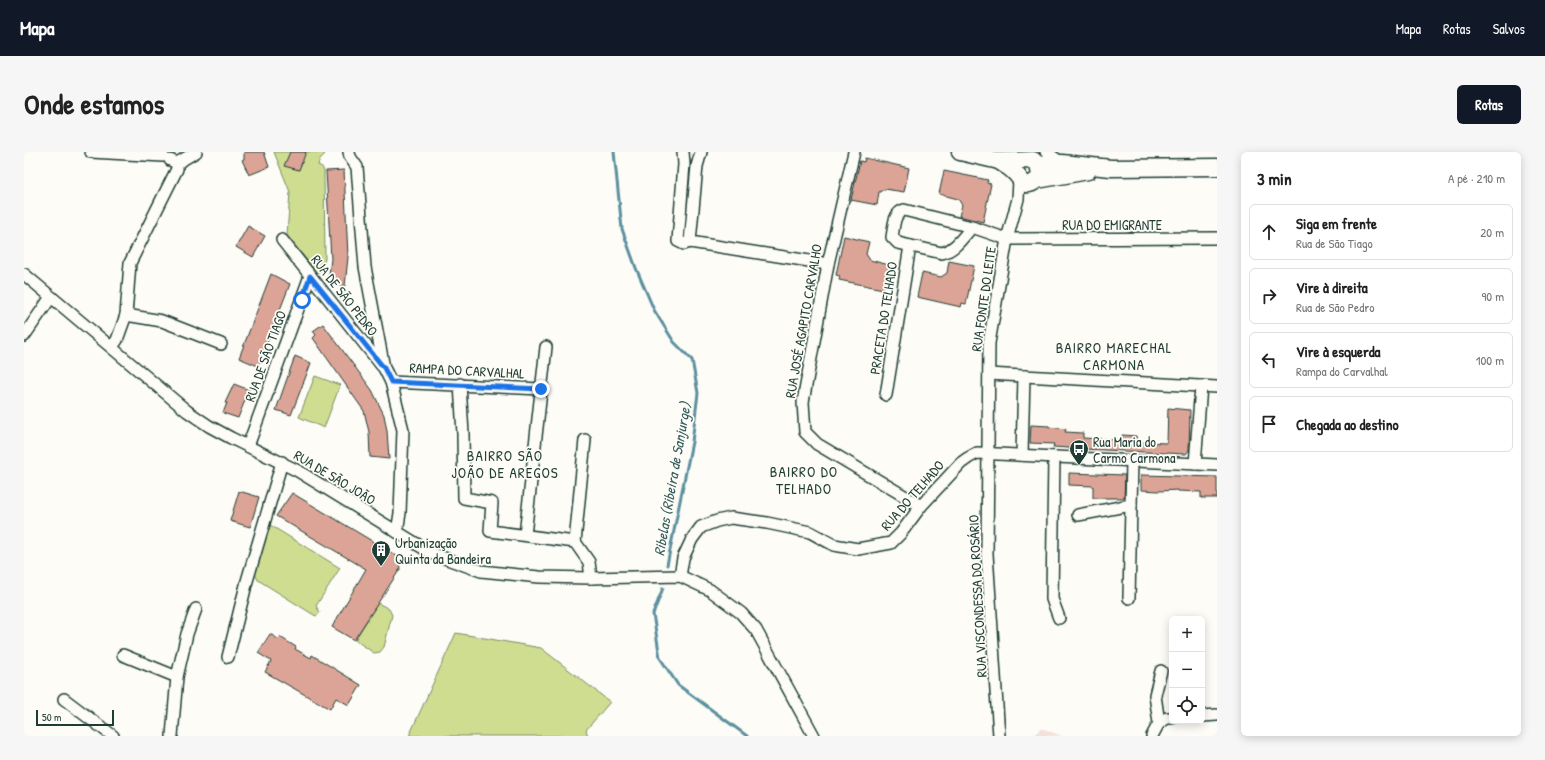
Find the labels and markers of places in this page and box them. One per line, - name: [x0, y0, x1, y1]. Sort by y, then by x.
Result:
- place label: Rua Maria do Carmo Carmona: [1093, 432, 1176, 467]
- bus stop icon: Rua Maria do Carmo Carmona: [1068, 438, 1090, 466]
- place label: Urbanização Quinta da Bandeira: [395, 533, 491, 568]
- building icon: Urbanização Quinta da Bandeira: [370, 539, 392, 567]

